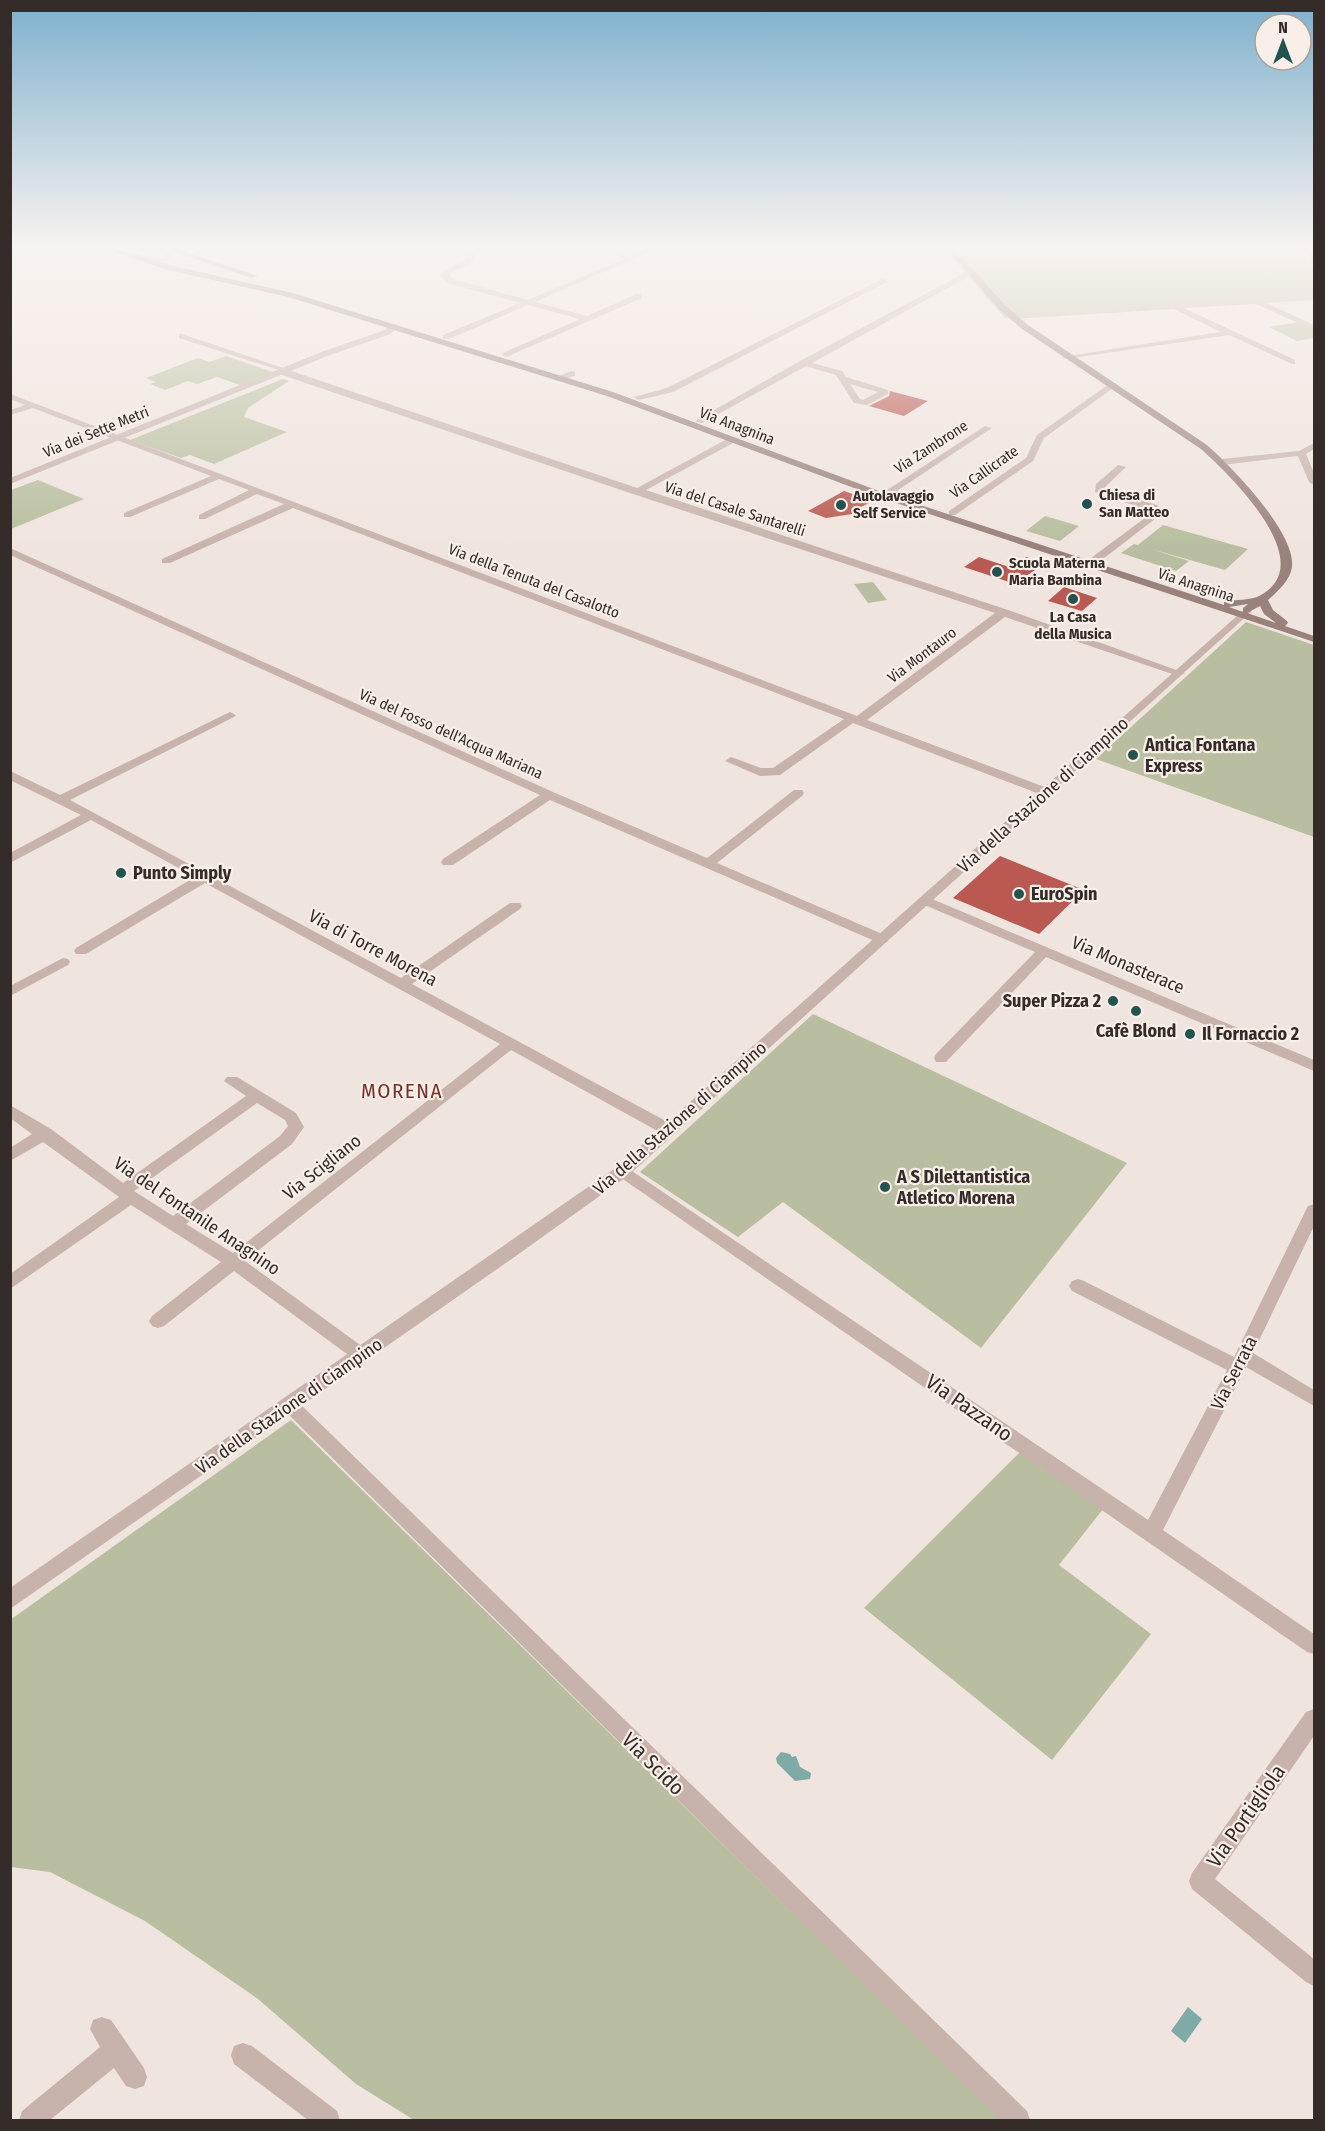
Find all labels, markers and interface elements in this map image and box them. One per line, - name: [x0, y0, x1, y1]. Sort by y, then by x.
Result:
- north arrow: [1253, 12, 1313, 72]
- text: N: [1278, 18, 1288, 37]
- street label: Via dei Sette Metri: [41, 403, 151, 461]
- street label: Via Anagnina: [697, 403, 777, 449]
- street label: Via Zambrone: [891, 417, 971, 477]
- street label: Via Callicrate: [946, 442, 1022, 502]
- street label: Via del Casale Santarelli: [662, 478, 808, 540]
- place label: Chiesa di San Matteo: [1099, 486, 1169, 521]
- place label: Autolavaggio Self Service: [852, 487, 934, 522]
- marker: Chiesa di San Matteo: [1080, 497, 1094, 511]
- marker: Autolavaggio Self Service: [834, 498, 848, 512]
- street label: Via della Tenuta del Casalotto: [446, 540, 622, 622]
- place label: Scuola Materna Maria Bambina: [1009, 554, 1106, 589]
- street label: Via Anagnina: [1156, 564, 1236, 606]
- marker: Scuola Materna Maria Bambina: [990, 565, 1004, 579]
- marker: La Casa della Musica: [1066, 592, 1080, 606]
- place label: La Casa della Musica: [1034, 608, 1112, 643]
- street label: Via Montauro: [884, 623, 960, 687]
- street label: Via del Fosso dell'Acqua Mariana: [356, 685, 546, 783]
- street label: Via della Stazione di Ciampino: [953, 712, 1133, 878]
- place label: Antica Fontana Express: [1144, 734, 1255, 777]
- marker: Antica Fontana Express: [1126, 748, 1140, 762]
- place label: Punto Simply: [133, 862, 232, 884]
- marker: Punto Simply: [114, 866, 128, 880]
- place label: EuroSpin: [1031, 883, 1098, 905]
- marker: EuroSpin: [1012, 887, 1026, 901]
- street label: Via di Torre Morena: [305, 905, 441, 991]
- street label: Via Monasterace: [1068, 931, 1188, 999]
- place label: Super Pizza 2: [1003, 990, 1101, 1012]
- marker: Super Pizza 2: [1106, 994, 1120, 1008]
- marker: Cafè Blond: [1129, 1004, 1143, 1018]
- place label: Cafè Blond: [1096, 1020, 1176, 1042]
- place label: Il Fornaccio 2: [1202, 1023, 1299, 1045]
- marker: Il Fornaccio 2: [1183, 1027, 1197, 1041]
- street label: Via della Stazione di Ciampino: [589, 1037, 771, 1199]
- district label: MORENA: [361, 1078, 443, 1104]
- street label: Via Scigliano: [278, 1130, 366, 1204]
- street label: Via del Fontanile Anagnino: [110, 1152, 284, 1280]
- place label: A S Dilettantistica Atletico Morena: [896, 1166, 1030, 1209]
- marker: A S Dilettantistica Atletico Morena: [878, 1180, 892, 1194]
- street label: Via Serrata: [1206, 1332, 1262, 1414]
- street label: Via della Stazione di Ciampino: [191, 1333, 387, 1479]
- street label: Via Pazzano: [921, 1369, 1017, 1447]
- street label: Via Scido: [616, 1727, 690, 1801]
- street label: Via Portigliola: [1201, 1760, 1291, 1872]

